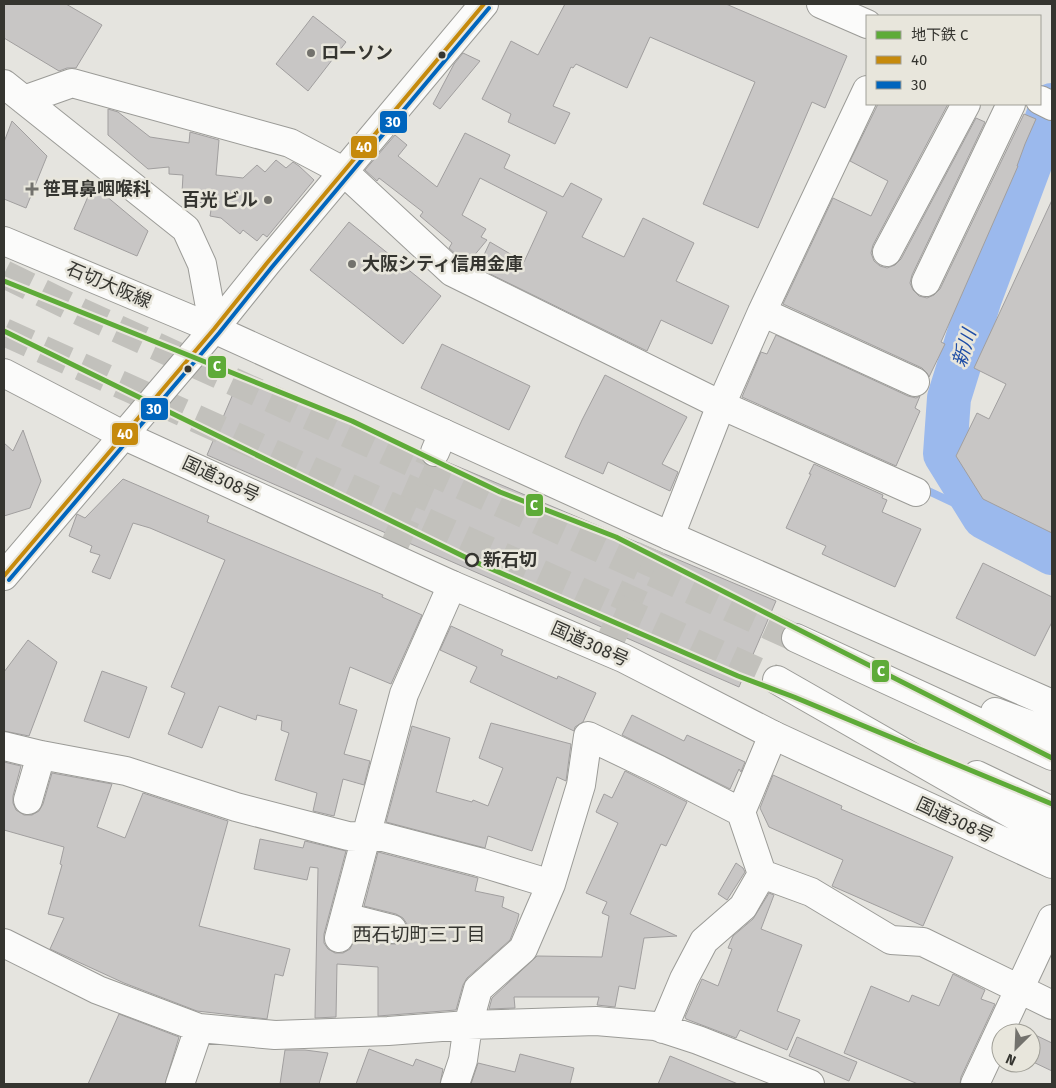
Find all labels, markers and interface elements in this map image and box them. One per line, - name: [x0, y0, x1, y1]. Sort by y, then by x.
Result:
- legend: [866, 15, 1041, 105]
- text: 地下鉄 C: [911, 26, 969, 44]
- place label: ローソン: [321, 42, 393, 64]
- marker: ローソン: [305, 47, 317, 59]
- unlabelled marker: [437, 50, 447, 60]
- text: 40: [911, 51, 927, 69]
- text: 30: [911, 76, 927, 94]
- line badge: 30: [379, 110, 408, 134]
- text: 30: [384, 114, 401, 131]
- line badge: 40: [350, 135, 378, 159]
- text: 40: [356, 139, 372, 156]
- place label: 笹耳鼻咽喉科: [43, 178, 151, 200]
- marker: 笹耳鼻咽喉科: [25, 182, 39, 196]
- place label: 百光 ビル: [182, 189, 258, 211]
- marker: 百光 ビル: [262, 194, 274, 206]
- place label: 大阪シティ信用金庫: [362, 253, 523, 275]
- street label: 石切大阪線: [63, 257, 155, 313]
- marker: 大阪シティ信用金庫: [346, 258, 358, 270]
- water label: 新川: [947, 325, 981, 370]
- line badge: C: [207, 355, 227, 379]
- text: C: [213, 358, 221, 375]
- unlabelled marker: [183, 364, 193, 374]
- line badge: 30: [140, 397, 169, 421]
- text: 30: [145, 401, 162, 418]
- line badge: 40: [111, 422, 139, 446]
- text: 40: [117, 426, 133, 443]
- street label: 国道308号: [179, 452, 263, 506]
- line badge: C: [525, 493, 544, 517]
- text: C: [530, 497, 538, 514]
- place label: 新石切: [483, 549, 537, 571]
- marker: 新石切: [465, 553, 479, 567]
- street label: 国道308号: [548, 617, 632, 671]
- line badge: C: [871, 659, 890, 683]
- text: C: [877, 663, 885, 680]
- street label: 国道308号: [913, 793, 997, 847]
- district label: 西石切町三丁目: [352, 923, 486, 946]
- north arrow: [991, 1023, 1041, 1073]
- text: N: [1003, 1050, 1019, 1069]

